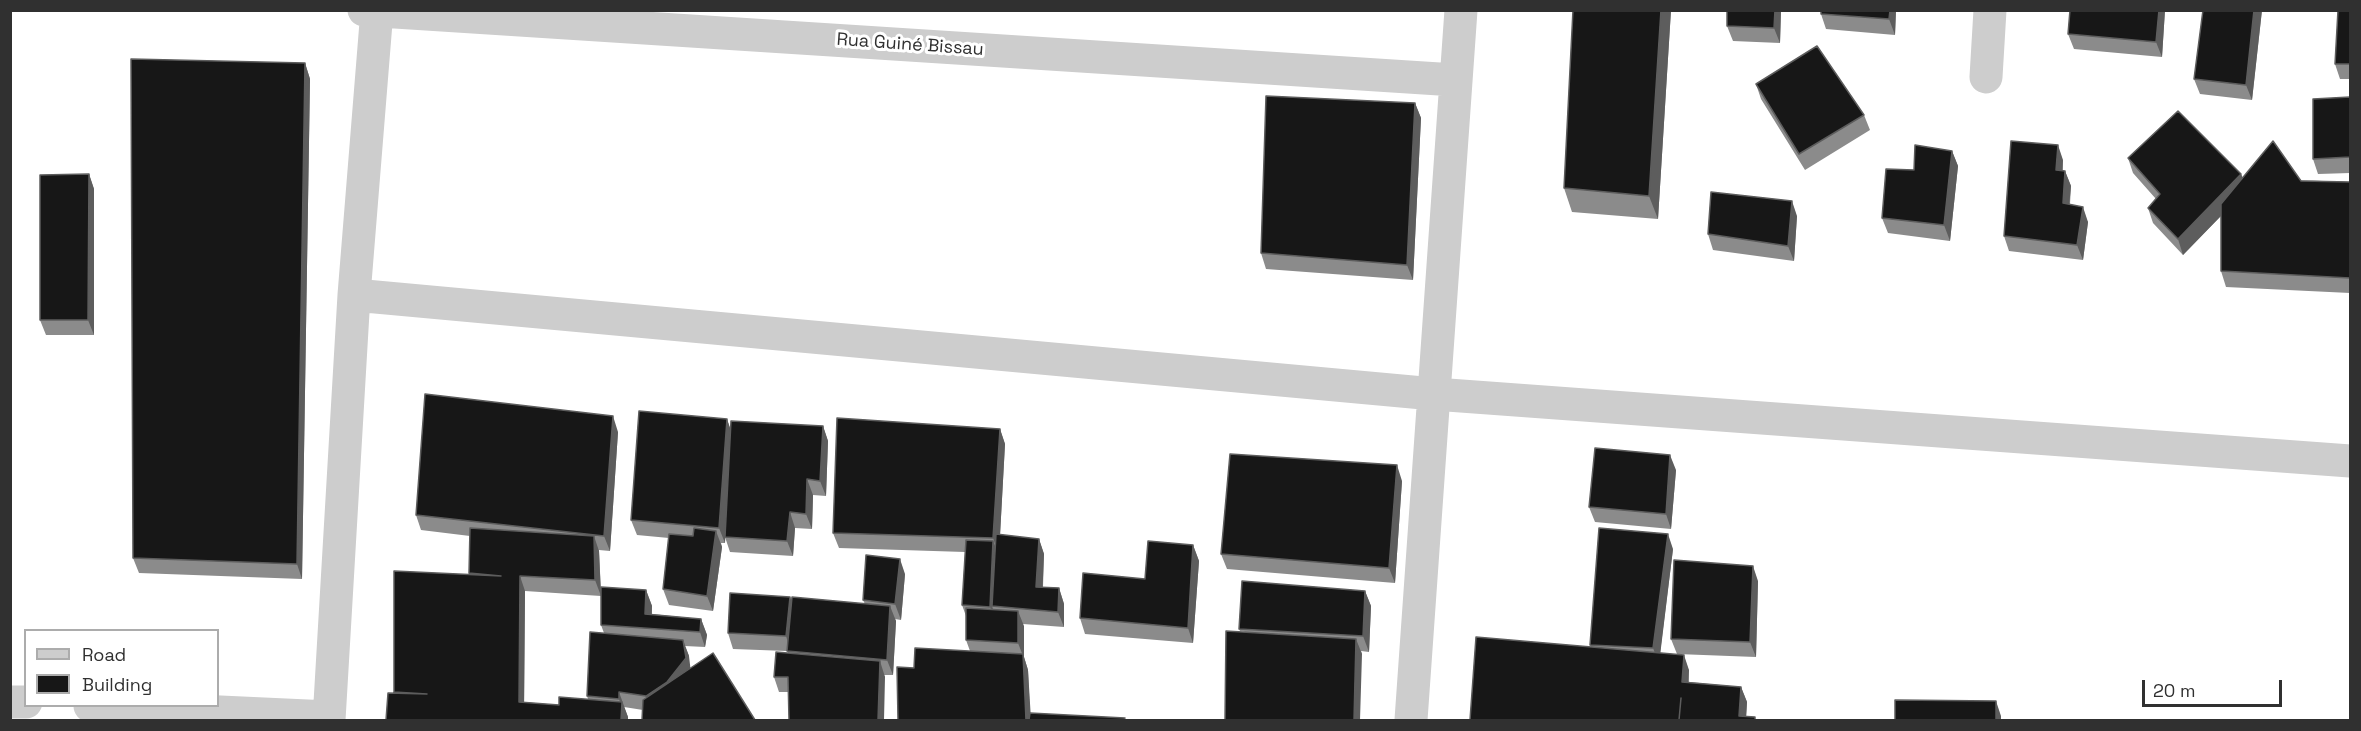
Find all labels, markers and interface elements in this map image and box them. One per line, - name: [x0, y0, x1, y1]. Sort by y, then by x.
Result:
- street label: Rua Guiné Bissau: [836, 29, 984, 61]
- legend: [24, 629, 219, 707]
- text: Road: [82, 643, 126, 666]
- scale bar: [2145, 668, 2284, 706]
- text: Building: [82, 673, 152, 696]
- text: 20 m: [2153, 679, 2196, 702]

